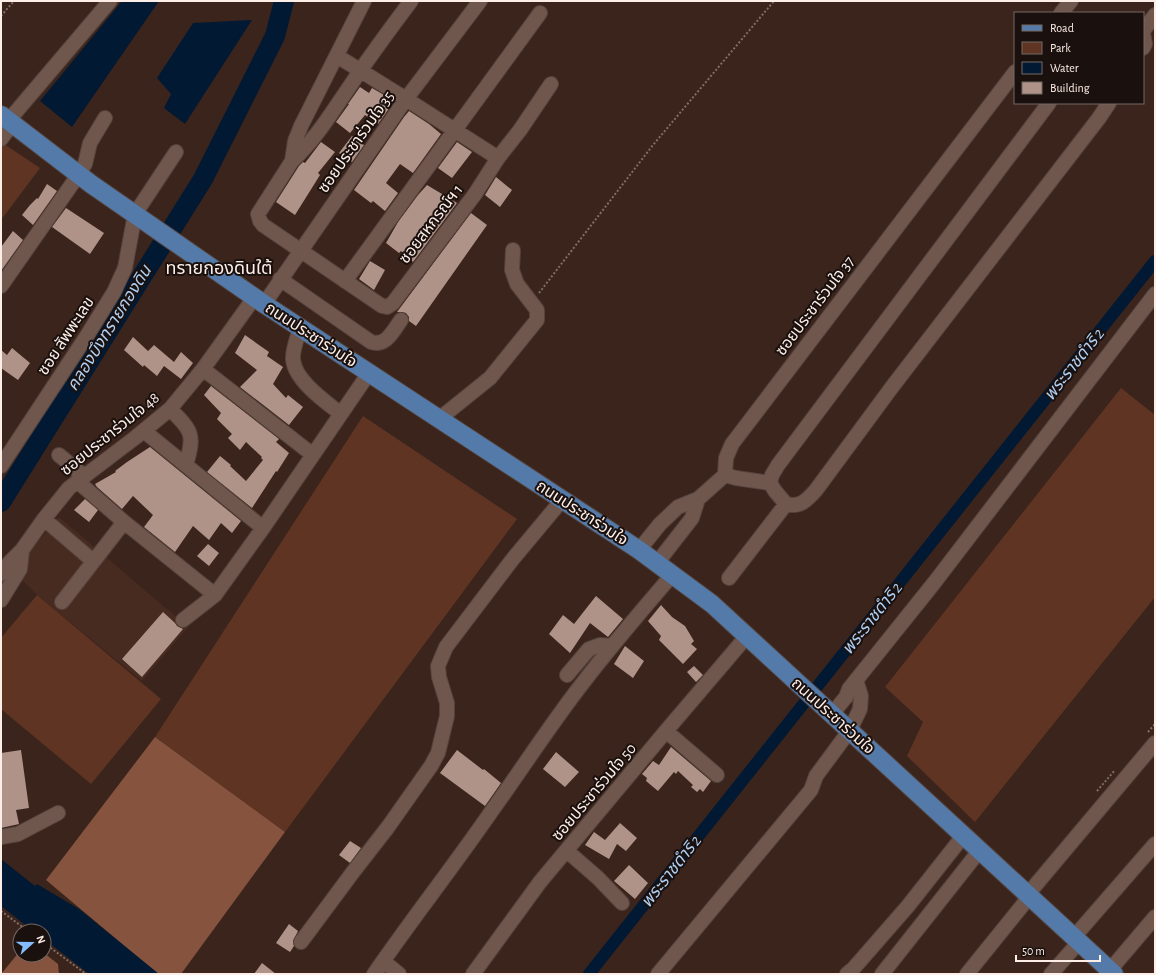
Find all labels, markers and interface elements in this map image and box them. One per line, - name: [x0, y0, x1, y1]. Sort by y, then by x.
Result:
- legend: [1014, 12, 1144, 104]
- text: Road: [1050, 22, 1074, 34]
- text: Park: [1050, 42, 1071, 54]
- text: Water: [1050, 62, 1079, 74]
- text: Building: [1050, 82, 1090, 94]
- street label: ซอยประชาร่วมใจ 35: [314, 88, 397, 196]
- street label: ซอยสหกรณ์ฯ 1: [396, 181, 466, 267]
- street label: ซอยประชาร่วมใจ 37: [772, 252, 858, 359]
- district label: ทรายกองดินใต้: [165, 258, 273, 278]
- water label: คลองบึงทรายกองดิน: [64, 261, 155, 394]
- street label: ซอย สัพพะเลข: [35, 294, 97, 378]
- street label: ถนนประชาร่วมใจ: [262, 299, 360, 370]
- water label: พระราชดำริ 2: [1041, 325, 1107, 403]
- street label: ซอยประชาร่วมใจ 48: [57, 389, 162, 479]
- street label: ถนนประชาร่วมใจ: [533, 477, 631, 548]
- water label: พระราชดำริ 2: [839, 579, 905, 657]
- street label: ถนนประชาร่วมใจ: [788, 674, 878, 757]
- street label: ซอยประชาร่วมใจ 50: [548, 740, 639, 844]
- water label: พระราชดำริ 2: [638, 832, 704, 910]
- north arrow: [12, 923, 52, 963]
- text: N: [34, 934, 47, 945]
- scale bar: [1016, 937, 1100, 963]
- text: 50 m: [1022, 945, 1045, 957]

